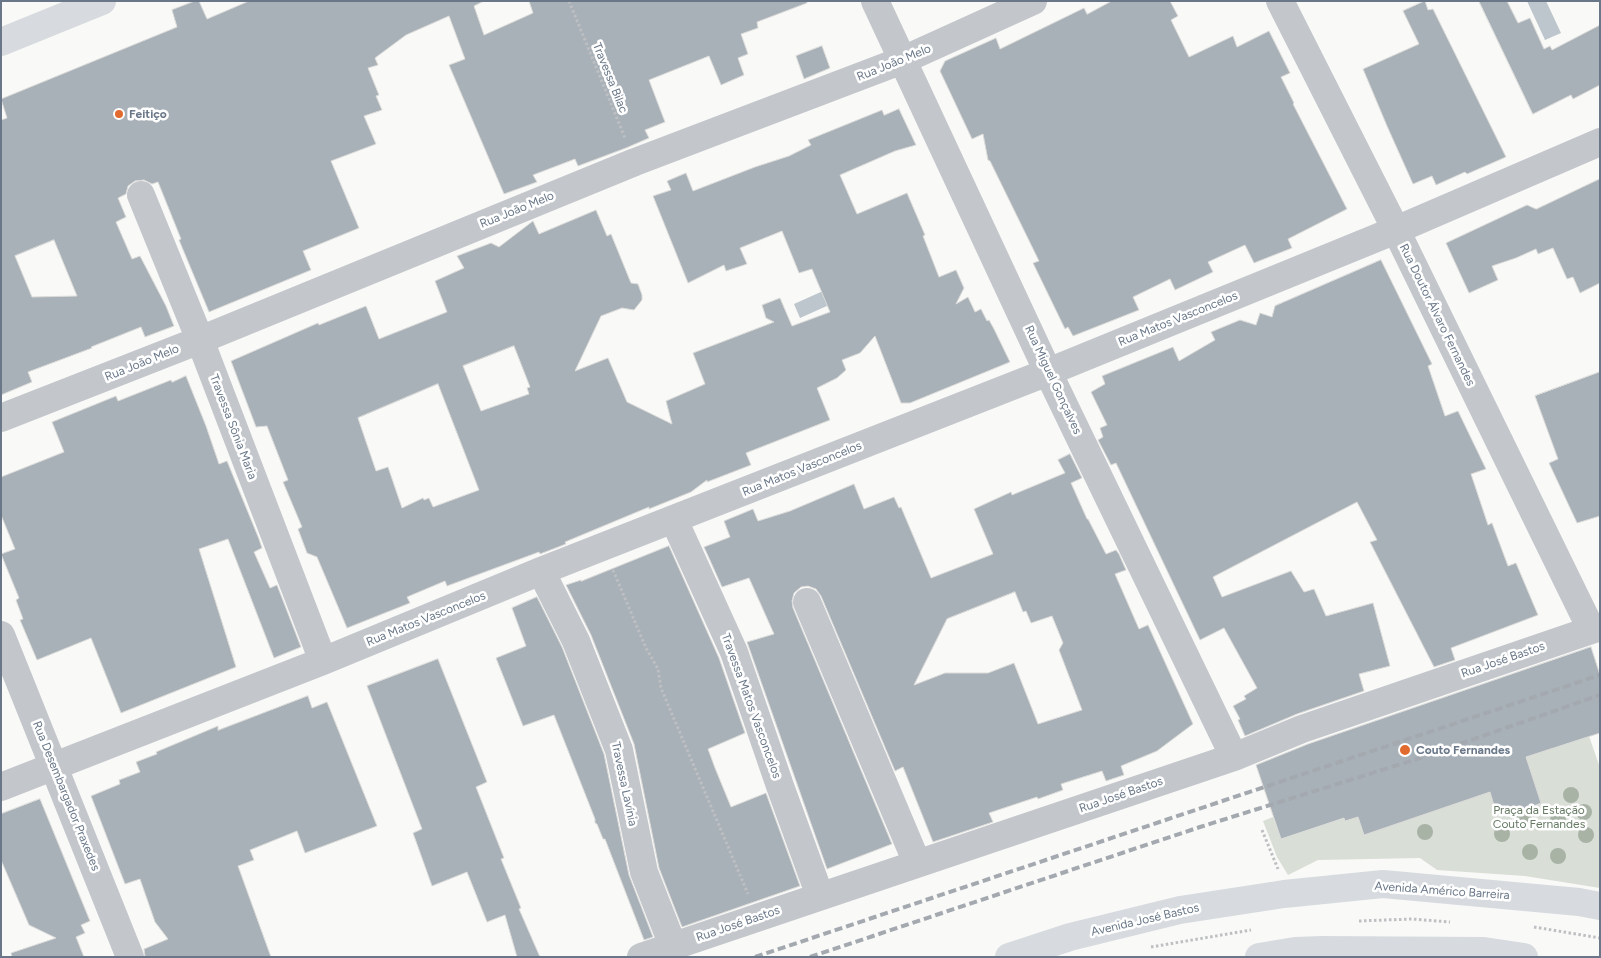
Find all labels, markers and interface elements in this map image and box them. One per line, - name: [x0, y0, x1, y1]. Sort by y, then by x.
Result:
- street label: Travessa Bilac: [589, 41, 631, 115]
- street label: Rua João Melo: [855, 42, 933, 84]
- place label: Feitiço: [129, 107, 167, 121]
- marker: Feitiço: [113, 108, 125, 120]
- street label: Rua João Melo: [478, 189, 556, 231]
- street label: Rua Doutor Álvaro Fernandes: [1396, 242, 1478, 388]
- street label: Rua Matos Vasconcelos: [1116, 288, 1240, 350]
- street label: Rua Miguel Gonçalves: [1021, 323, 1085, 437]
- street label: Rua João Melo: [103, 342, 181, 384]
- street label: Travessa Sônia Maria: [206, 373, 260, 481]
- street label: Rua Matos Vasconcelos: [740, 438, 864, 500]
- street label: Rua Matos Vasconcelos: [364, 588, 488, 650]
- street label: Travessa Matos Vasconcelos: [718, 632, 784, 780]
- street label: Rua José Bastos: [1459, 639, 1547, 681]
- street label: Rua Desembargador Praxedes: [29, 719, 103, 873]
- street label: Travessa Lavínia: [608, 740, 640, 828]
- marker: Couto Fernandes: [1398, 743, 1412, 757]
- place label: Couto Fernandes: [1416, 743, 1510, 757]
- street label: Rua José Bastos: [1077, 774, 1165, 816]
- park label: Praça da Estação Couto Fernandes: [1493, 803, 1585, 831]
- street label: Avenida Américo Barreira: [1374, 879, 1510, 903]
- street label: Avenida José Bastos: [1090, 901, 1200, 939]
- street label: Rua José Bastos: [694, 903, 782, 945]

